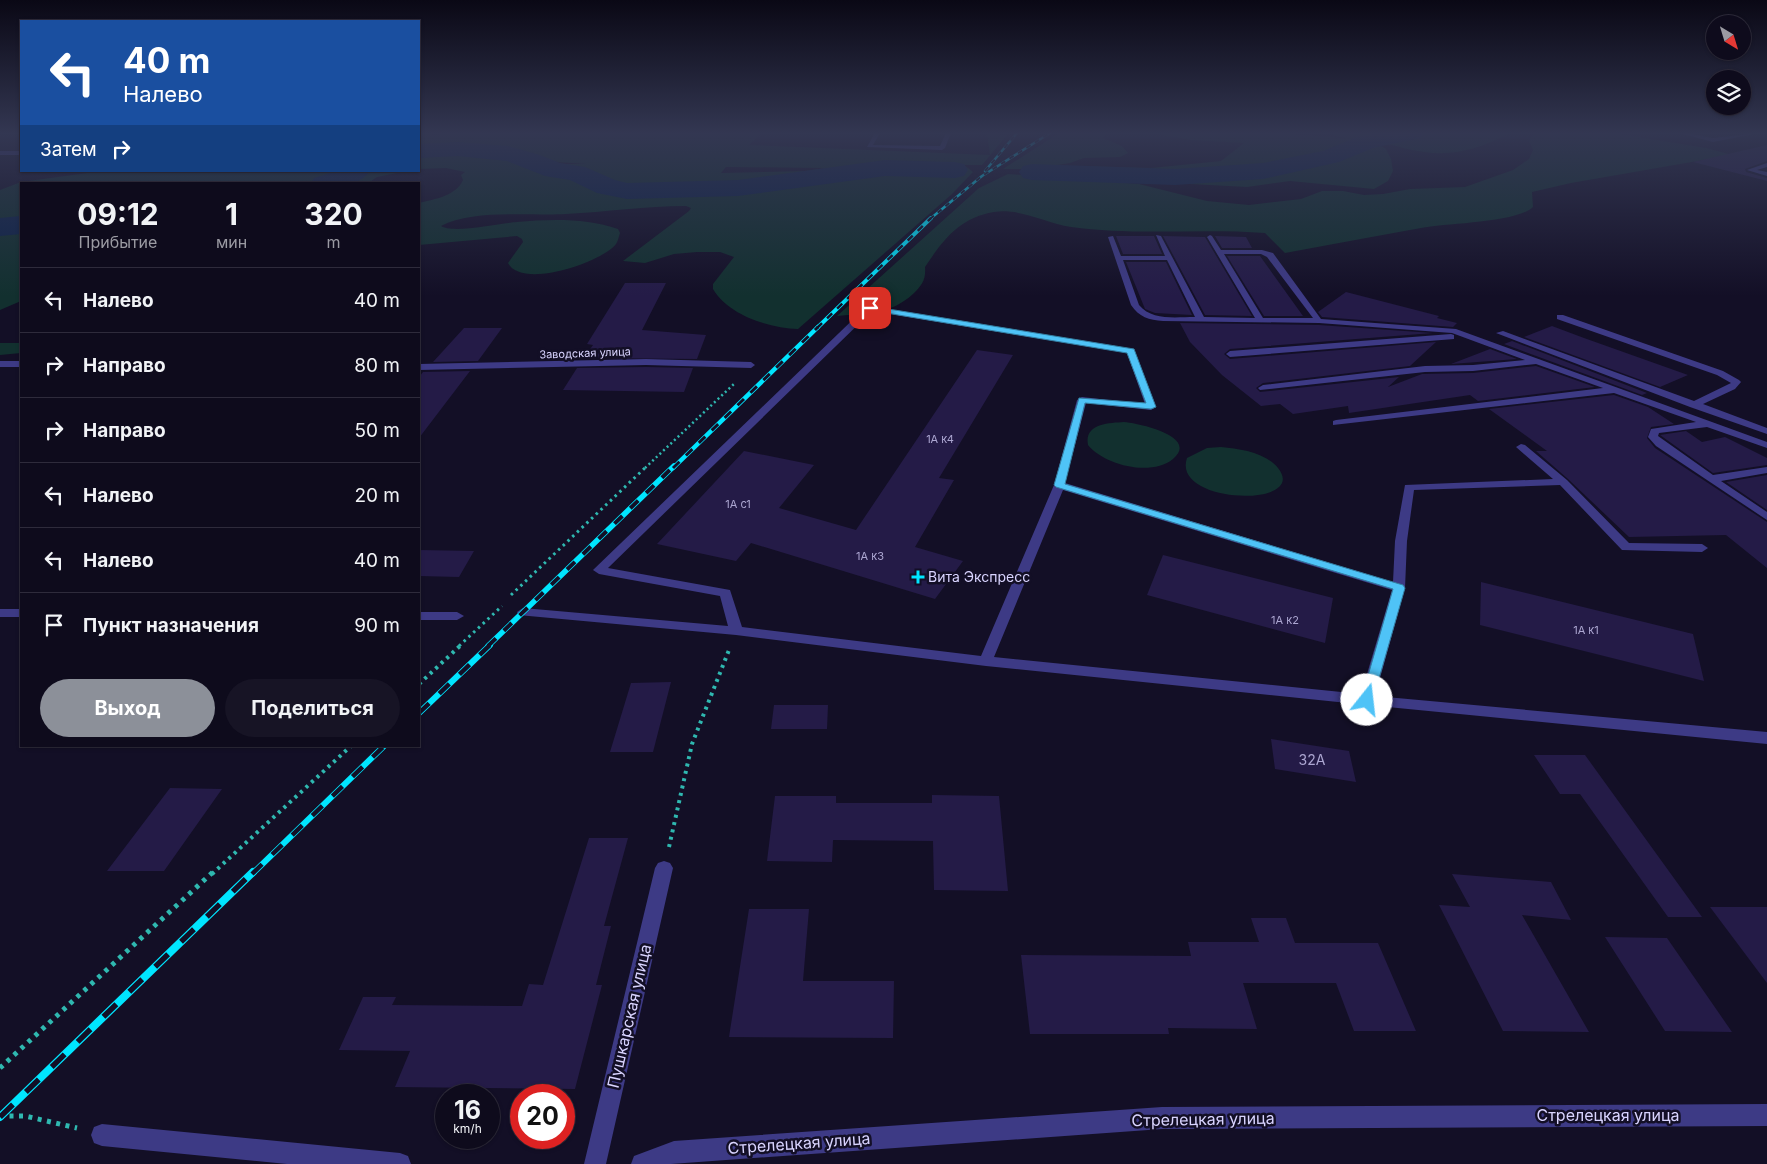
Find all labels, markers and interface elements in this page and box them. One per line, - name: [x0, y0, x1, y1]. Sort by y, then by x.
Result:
- north arrow: [1706, 15, 1751, 60]
- map controls: [1706, 15, 1751, 115]
- text: 40 m: [123, 39, 211, 81]
- icon: left: [40, 40, 105, 105]
- button: layers: [1706, 70, 1751, 115]
- text: Налево: [123, 81, 203, 107]
- icon: right: [107, 135, 135, 163]
- text: Затем: [40, 138, 97, 161]
- text: 09:12: [77, 196, 159, 232]
- text: 1: [225, 196, 238, 232]
- text: 320: [304, 196, 363, 232]
- text: Прибытие: [79, 232, 157, 252]
- text: мин: [216, 232, 247, 252]
- text: m: [327, 232, 341, 252]
- icon: left: [40, 286, 68, 314]
- pin: [849, 287, 891, 329]
- text: Налево: [83, 289, 154, 312]
- text: 40 m: [354, 289, 400, 312]
- icon: arrive: [856, 294, 884, 322]
- street label: Заводская улица: [539, 344, 631, 362]
- icon: right: [40, 351, 68, 379]
- text: Направо: [83, 354, 166, 377]
- text: 80 m: [354, 354, 400, 377]
- icon: right: [40, 416, 68, 444]
- text: Направо: [83, 419, 166, 442]
- text: 50 m: [354, 419, 400, 442]
- house number: 1А к4: [926, 432, 954, 446]
- icon: left: [40, 481, 68, 509]
- text: Налево: [83, 484, 154, 507]
- text: 20 m: [354, 484, 400, 507]
- house number: 1А с1: [725, 497, 751, 511]
- icon: left: [40, 546, 68, 574]
- text: Налево: [83, 549, 154, 572]
- text: 40 m: [354, 549, 400, 572]
- house number: 1А к3: [856, 549, 884, 563]
- place label: Вита Экспресс: [928, 568, 1030, 585]
- marker: Вита Экспресс: [912, 571, 924, 583]
- icon: arrive: [40, 611, 68, 639]
- house number: 1А к2: [1271, 613, 1299, 627]
- text: Пункт назначения: [83, 614, 259, 637]
- text: 90 m: [354, 614, 400, 637]
- house number: 1А к1: [1573, 623, 1599, 637]
- position arrow: [1340, 673, 1392, 725]
- button: Выход: [40, 679, 215, 737]
- button: Поделиться: [225, 679, 400, 737]
- house number: 32А: [1299, 751, 1326, 768]
- street label: Пушкарская улица: [603, 942, 655, 1090]
- speed limit sign: 20: [510, 1084, 575, 1149]
- text: 16: [454, 1095, 481, 1125]
- street label: Стрелецкая улица: [1536, 1105, 1680, 1125]
- street label: Стрелецкая улица: [1131, 1108, 1275, 1130]
- text: km/h: [453, 1121, 482, 1136]
- street label: Стрелецкая улица: [727, 1128, 871, 1158]

